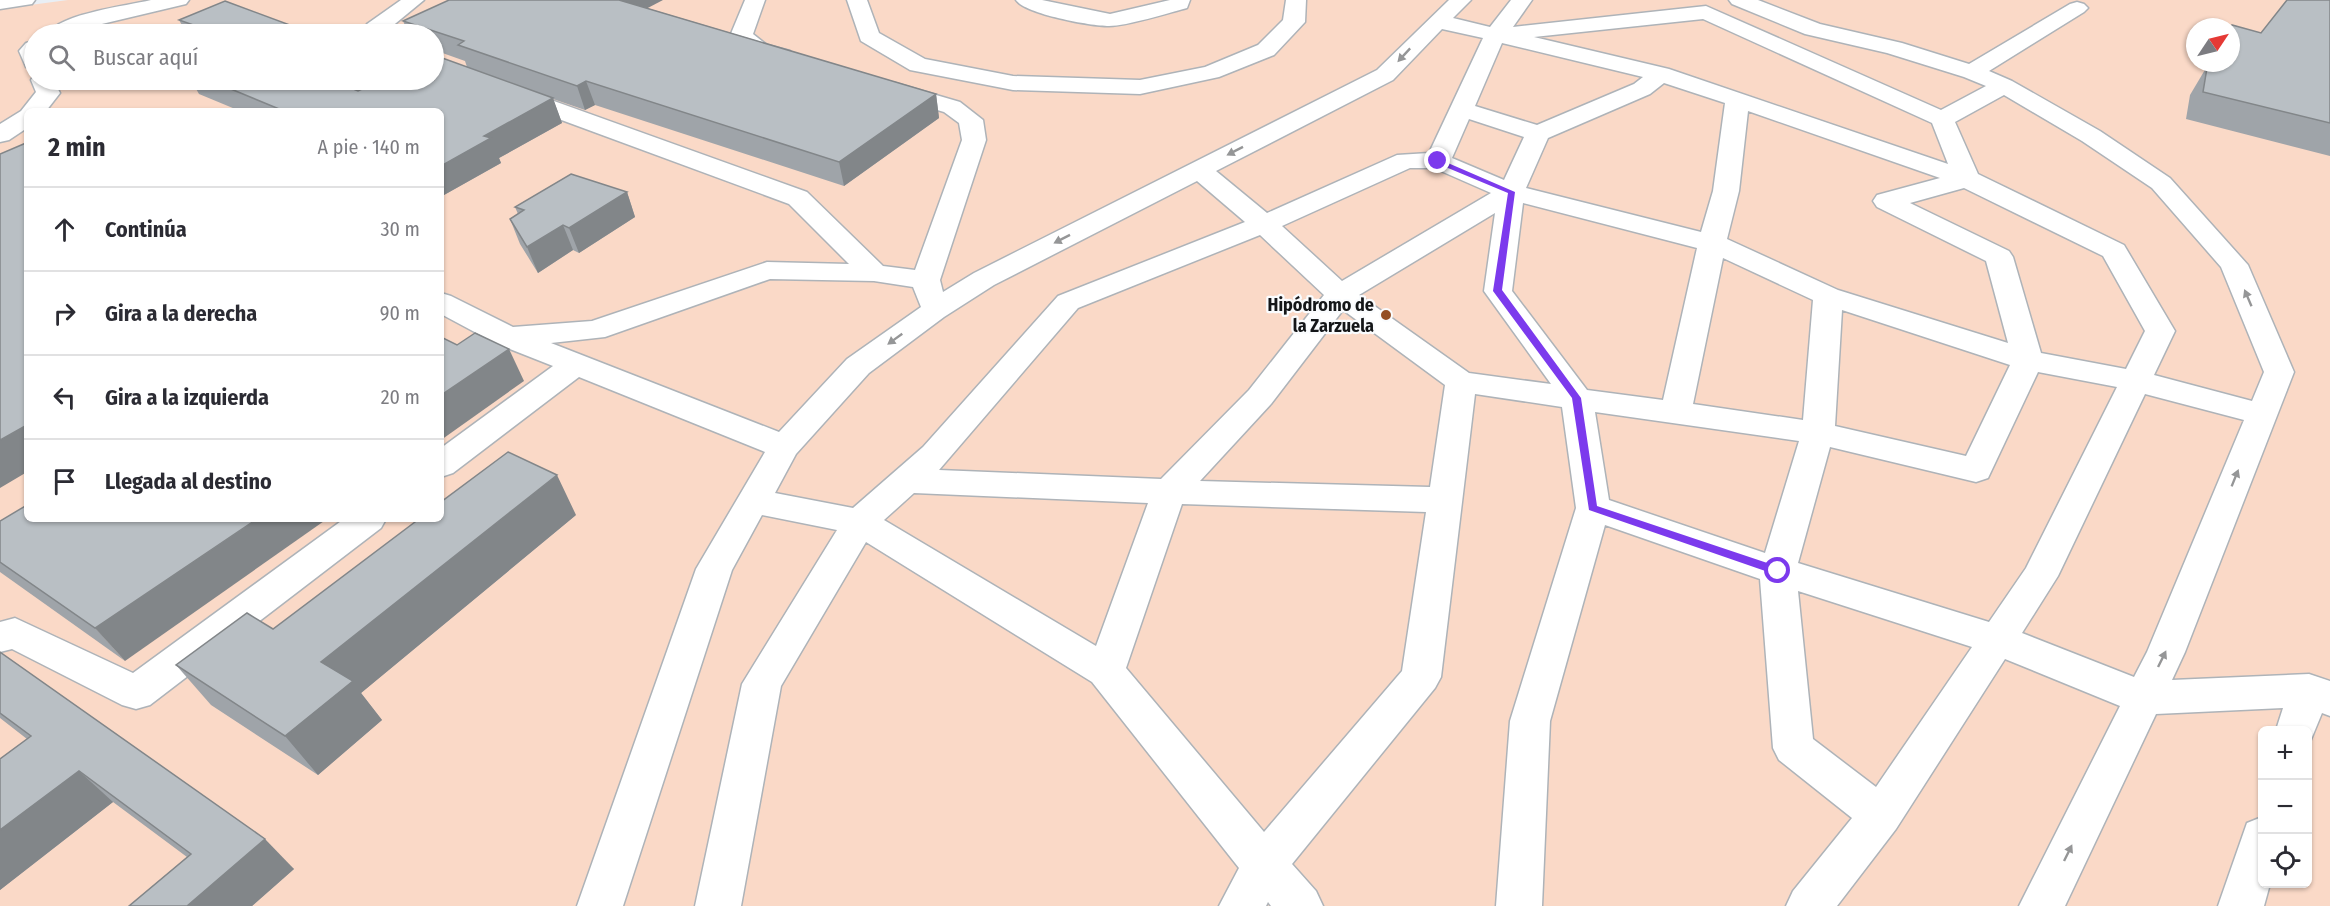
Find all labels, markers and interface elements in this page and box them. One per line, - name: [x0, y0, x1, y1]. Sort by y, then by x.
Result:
- north arrow: [2186, 18, 2240, 72]
- search box: [24, 24, 444, 90]
- icon: search: [45, 41, 78, 74]
- text: Buscar aquí: [93, 44, 198, 71]
- one-way arrow: [1397, 48, 1411, 63]
- text: 2 min: [48, 132, 106, 163]
- text: A pie · 140 m: [318, 135, 420, 159]
- one-way arrow: [1227, 146, 1244, 156]
- route end: [1424, 147, 1450, 173]
- icon: ahead: [48, 213, 81, 246]
- text: Continúa: [105, 216, 187, 243]
- text: 30 m: [380, 217, 420, 241]
- one-way arrow: [1053, 235, 1070, 244]
- one-way arrow: [2243, 289, 2252, 307]
- place label: Hipódromo de la Zarzuela: [1268, 294, 1374, 337]
- icon: right: [48, 297, 81, 330]
- text: Gira a la derecha: [105, 300, 257, 327]
- text: 90 m: [380, 301, 420, 325]
- marker: Hipódromo de la Zarzuela: [1379, 308, 1393, 322]
- one-way arrow: [887, 333, 903, 345]
- icon: left: [48, 381, 81, 414]
- text: Gira a la izquierda: [105, 384, 269, 411]
- text: 20 m: [381, 385, 420, 409]
- icon: arrive: [48, 465, 81, 498]
- text: Llegada al destino: [105, 468, 272, 495]
- one-way arrow: [2231, 469, 2241, 487]
- route start: [1764, 557, 1790, 583]
- one-way arrow: [2158, 651, 2167, 668]
- map controls: [2258, 726, 2312, 888]
- button: +: [2258, 726, 2312, 780]
- button: −: [2258, 780, 2312, 834]
- button: locate: [2258, 834, 2312, 888]
- one-way arrow: [2063, 845, 2072, 862]

